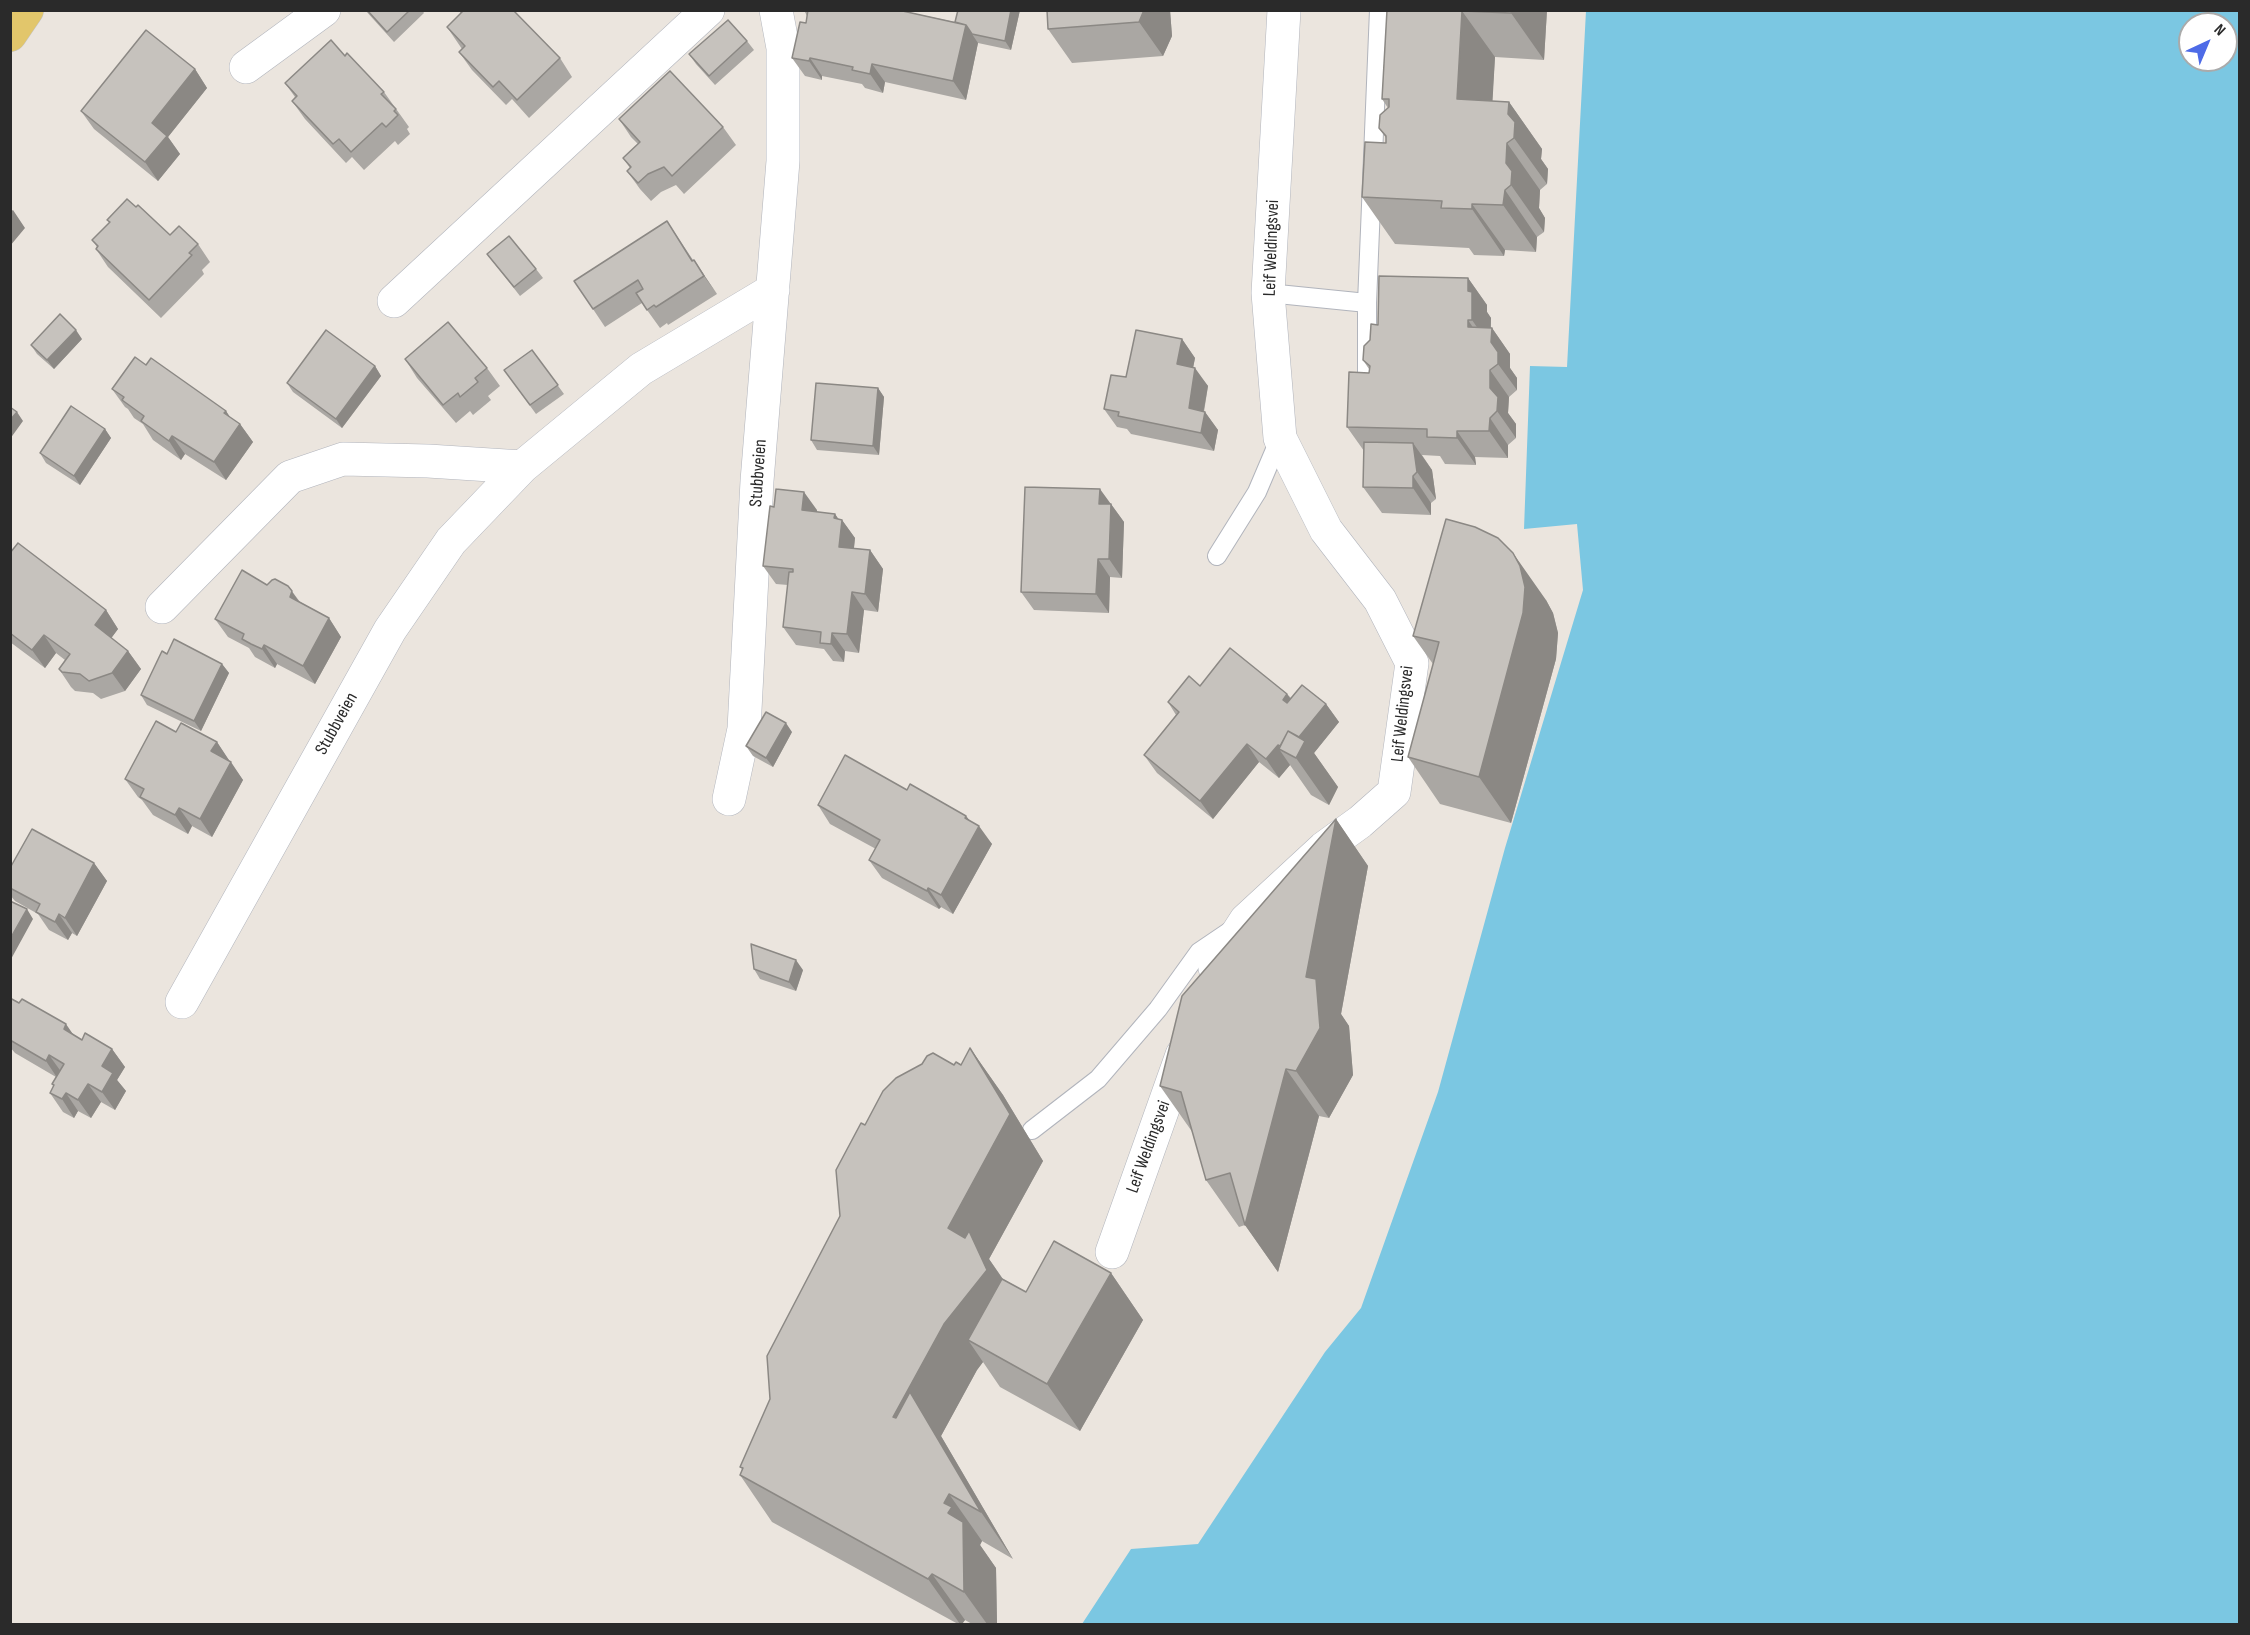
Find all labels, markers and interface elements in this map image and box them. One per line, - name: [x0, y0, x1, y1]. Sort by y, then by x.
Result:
- north arrow: [2178, 12, 2238, 72]
- text: N: [2210, 20, 2229, 40]
- street label: Leif Weldingsvei: [1260, 199, 1284, 297]
- street label: Stubbveien: [746, 438, 772, 508]
- street label: Leif Weldingsvei: [1387, 665, 1419, 763]
- street label: Stubbveien: [311, 689, 363, 759]
- street label: Leif Weldingsvei: [1122, 1098, 1176, 1196]

